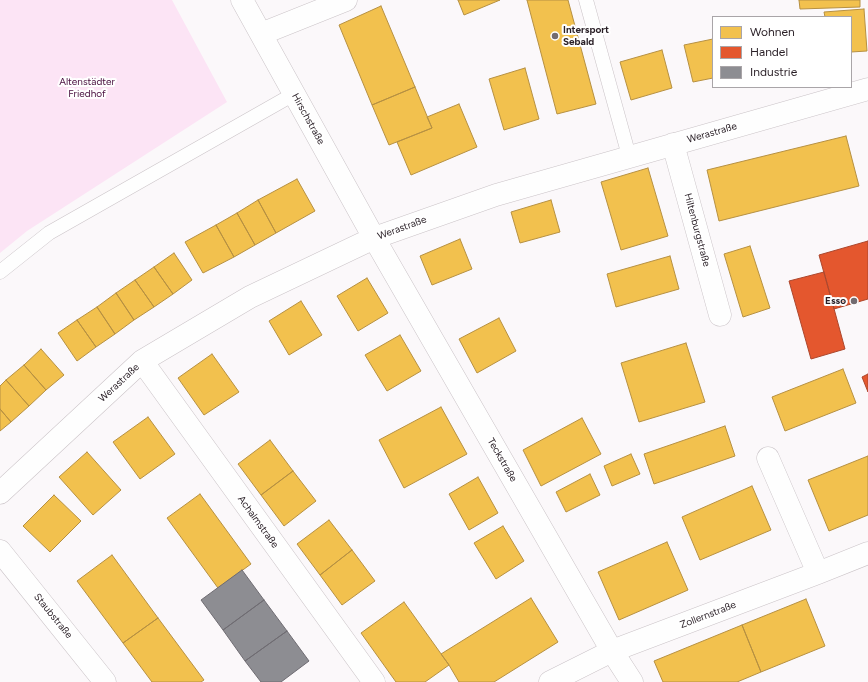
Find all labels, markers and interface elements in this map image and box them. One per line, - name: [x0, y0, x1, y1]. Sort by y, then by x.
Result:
- legend: [712, 16, 852, 88]
- place label: Intersport Sebald: [563, 24, 609, 48]
- text: Wohnen: [750, 25, 795, 39]
- marker: Intersport Sebald: [550, 31, 560, 41]
- text: Handel: [750, 45, 788, 59]
- text: Industrie: [750, 65, 797, 79]
- park label: Altenstädter Friedhof: [59, 76, 115, 100]
- street label: Hirschstraße: [289, 91, 327, 147]
- street label: Werastraße: [686, 120, 738, 146]
- street label: Hiltenburgstraße: [681, 192, 713, 268]
- street label: Werastraße: [376, 214, 428, 242]
- place label: Esso: [825, 295, 846, 307]
- marker: Esso: [849, 296, 859, 306]
- street label: Werastraße: [96, 361, 142, 405]
- street label: Teckstraße: [485, 436, 519, 484]
- street label: Achalmstraße: [235, 494, 281, 550]
- street label: Staubstraße: [31, 591, 75, 641]
- street label: Zollernstraße: [678, 599, 738, 631]

